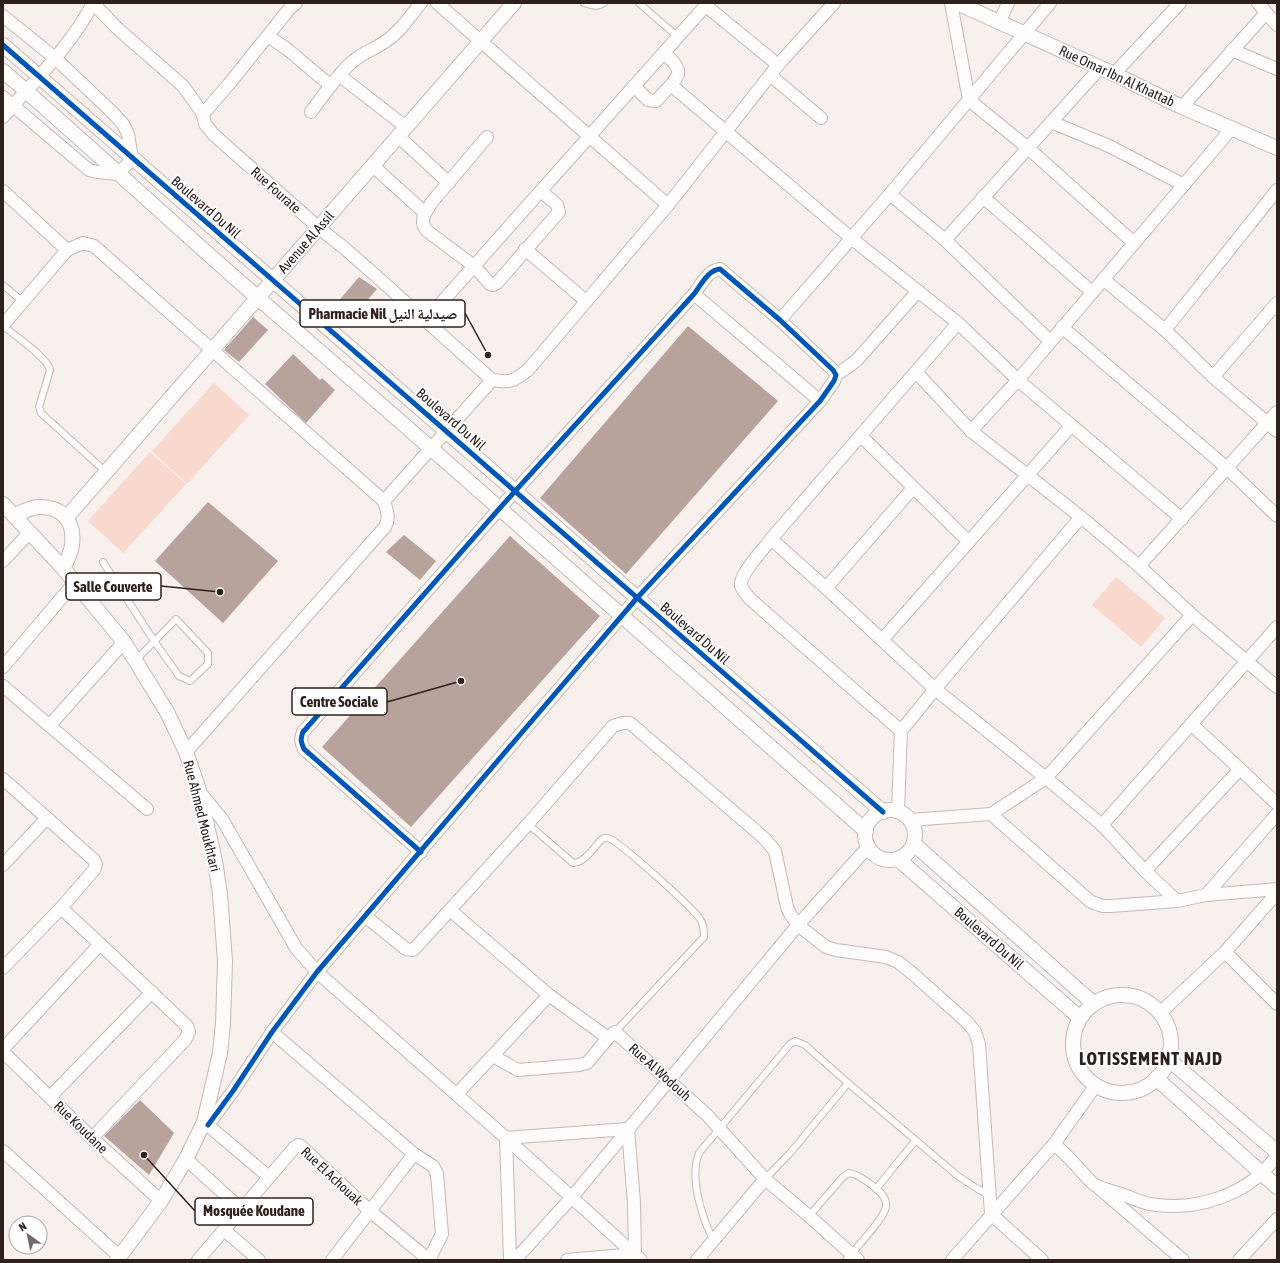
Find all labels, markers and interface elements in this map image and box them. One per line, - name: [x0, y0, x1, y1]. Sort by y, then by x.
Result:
- street label: Rue Omar Ibn Al Khattab: [1057, 42, 1178, 110]
- street label: Rue Fourate: [248, 164, 304, 216]
- street label: Boulevard Du Nil: [168, 173, 244, 242]
- street label: Avenue Al Assil: [275, 208, 337, 276]
- callout: Pharmacie Nil صيدلية النيل: [300, 300, 465, 327]
- text: Pharmacie Nil صيدلية النيل: [309, 305, 457, 323]
- street label: Boulevard Du Nil: [413, 385, 489, 454]
- callout: Salle Couverte: [66, 573, 161, 600]
- text: Salle Couverte: [73, 578, 153, 595]
- street label: Boulevard Du Nil: [657, 599, 733, 668]
- callout: Centre Sociale: [292, 688, 387, 715]
- text: Centre Sociale: [300, 693, 378, 710]
- street label: Rue Ahmed Moukhtari: [180, 759, 224, 873]
- street label: Boulevard Du Nil: [951, 904, 1027, 973]
- street label: Rue Al Wodouh: [626, 1040, 694, 1104]
- district label: LOTISSEMENT NAJD: [1079, 1048, 1223, 1069]
- street label: Rue Koudane: [51, 1098, 111, 1156]
- street label: Rue El Achouak: [298, 1143, 366, 1209]
- callout: Mosquée Koudane: [195, 1198, 313, 1225]
- text: Mosquée Koudane: [203, 1202, 305, 1219]
- north arrow: [8, 1215, 48, 1255]
- text: N: [17, 1220, 29, 1233]

